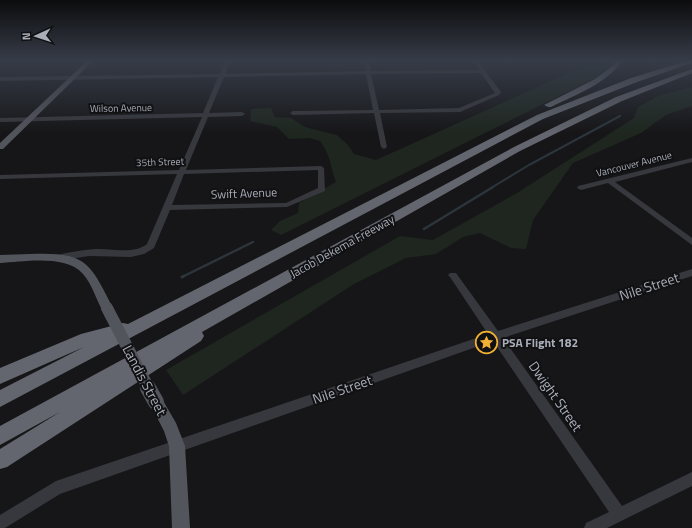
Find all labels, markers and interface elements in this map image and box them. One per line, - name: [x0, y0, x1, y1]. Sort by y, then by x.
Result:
- north arrow: [16, 16, 56, 56]
- text: N: [18, 32, 34, 41]
- street label: Wilson Avenue: [90, 100, 152, 116]
- street label: Vancouver Avenue: [595, 147, 673, 181]
- street label: 35th Street: [136, 154, 185, 170]
- street label: Swift Avenue: [210, 182, 278, 204]
- street label: Jacob Dekema Freeway: [286, 209, 398, 283]
- street label: Nile Street: [616, 266, 682, 306]
- place icon: PSA Flight 182: [474, 329, 500, 355]
- place label: PSA Flight 182: [502, 333, 578, 352]
- street label: Landis Street: [118, 341, 172, 419]
- street label: Dwight Street: [524, 357, 588, 435]
- street label: Nile Street: [309, 369, 375, 409]

